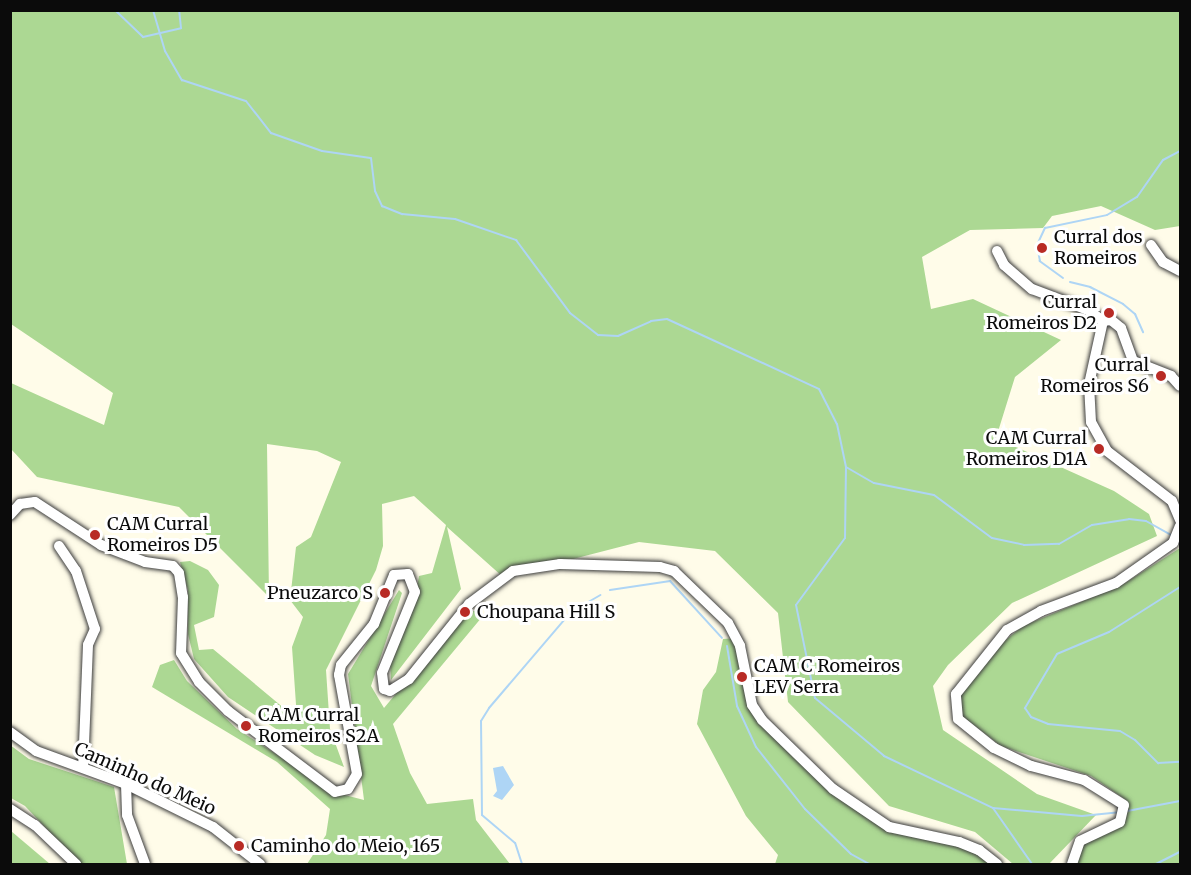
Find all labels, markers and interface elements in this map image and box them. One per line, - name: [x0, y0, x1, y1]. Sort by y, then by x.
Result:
- place label: Curral dos Romeiros: [1054, 227, 1143, 270]
- marker: Curral dos Romeiros: [1035, 241, 1049, 255]
- place label: Curral Romeiros D2: [986, 292, 1097, 334]
- marker: Curral Romeiros D2: [1102, 306, 1116, 320]
- place label: Curral Romeiros S6: [1040, 355, 1149, 398]
- marker: Curral Romeiros S6: [1154, 369, 1168, 383]
- place label: CAM Curral Romeiros D1A: [966, 428, 1087, 470]
- marker: CAM Curral Romeiros D1A: [1092, 442, 1106, 456]
- place label: CAM Curral Romeiros D5: [107, 514, 218, 556]
- marker: CAM Curral Romeiros D5: [88, 528, 102, 542]
- place label: Pneuzarco S: [267, 582, 373, 604]
- marker: Pneuzarco S: [378, 586, 392, 600]
- place label: Choupana Hill S: [477, 601, 615, 623]
- marker: Choupana Hill S: [458, 605, 472, 619]
- place label: CAM C Romeiros LEV Serra: [754, 656, 900, 698]
- marker: CAM C Romeiros LEV Serra: [735, 670, 749, 684]
- place label: CAM Curral Romeiros S2A: [258, 705, 379, 748]
- marker: CAM Curral Romeiros S2A: [239, 719, 253, 733]
- street label: Caminho do Meio: [71, 738, 219, 820]
- place label: Caminho do Meio, 165: [251, 835, 440, 857]
- marker: Caminho do Meio, 165: [232, 839, 246, 853]

